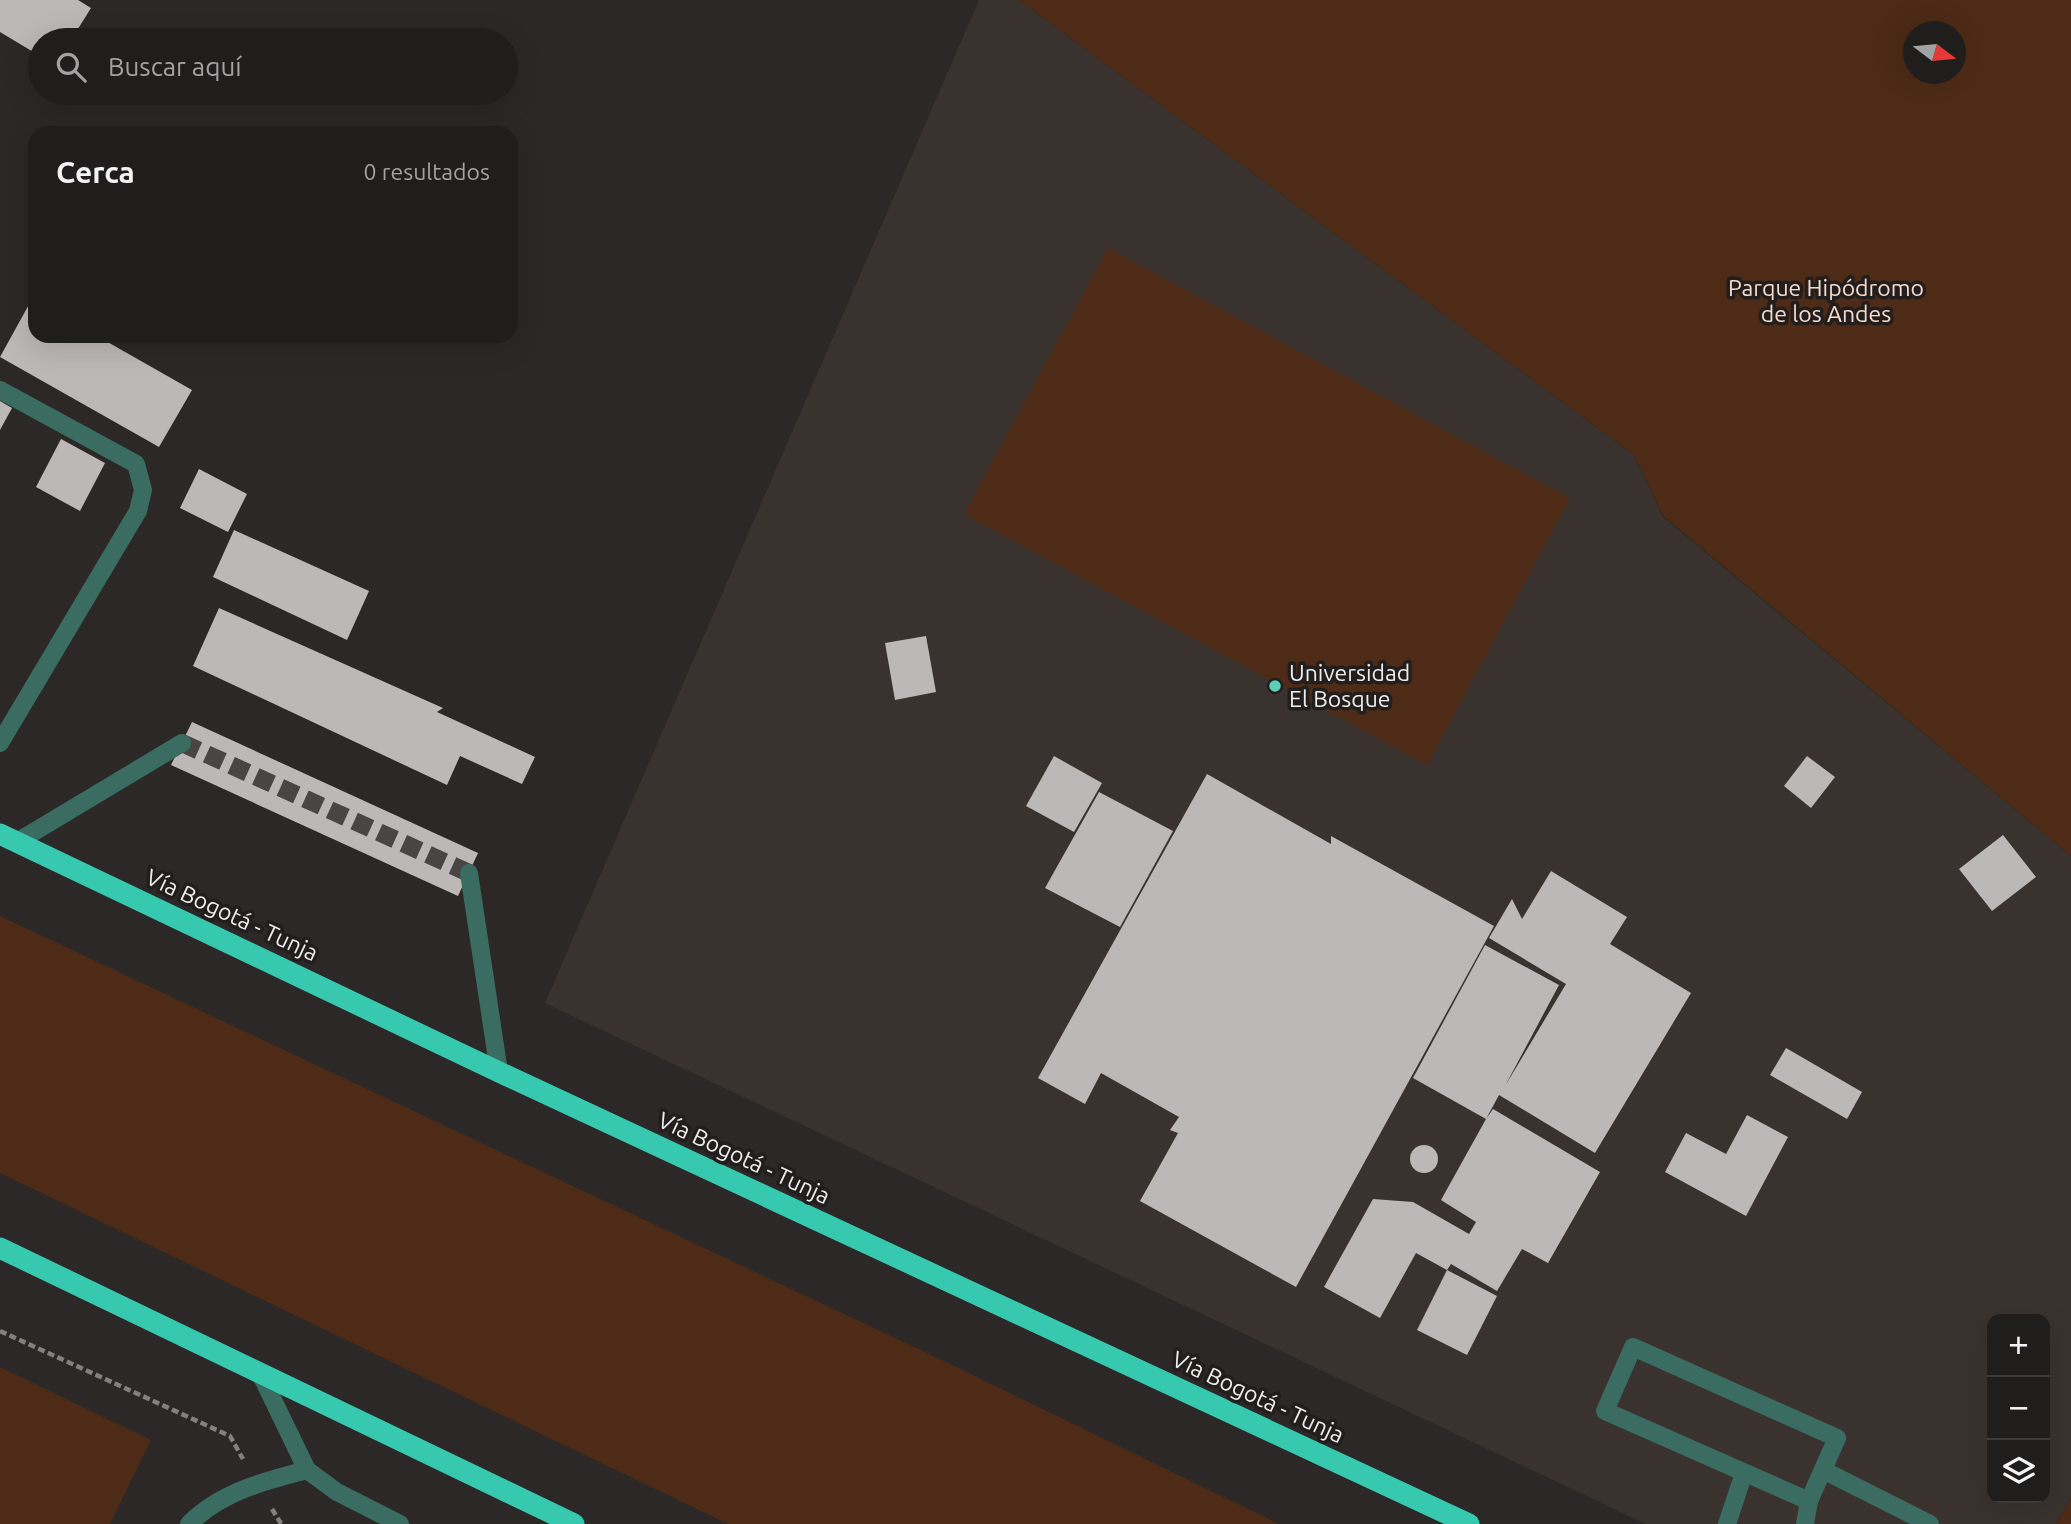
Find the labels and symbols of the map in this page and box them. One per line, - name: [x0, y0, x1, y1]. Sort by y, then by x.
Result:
- north arrow: [1903, 21, 1966, 84]
- park label: Parque Hipódromo de los Andes: [1728, 275, 1924, 326]
- place label: Universidad El Bosque: [1289, 660, 1410, 711]
- marker: Universidad El Bosque: [1267, 678, 1283, 694]
- street label: Vía Bogotá - Tunja: [142, 864, 322, 965]
- street label: Vía Bogotá - Tunja: [654, 1107, 834, 1208]
- street label: Vía Bogotá - Tunja: [1168, 1346, 1348, 1447]

